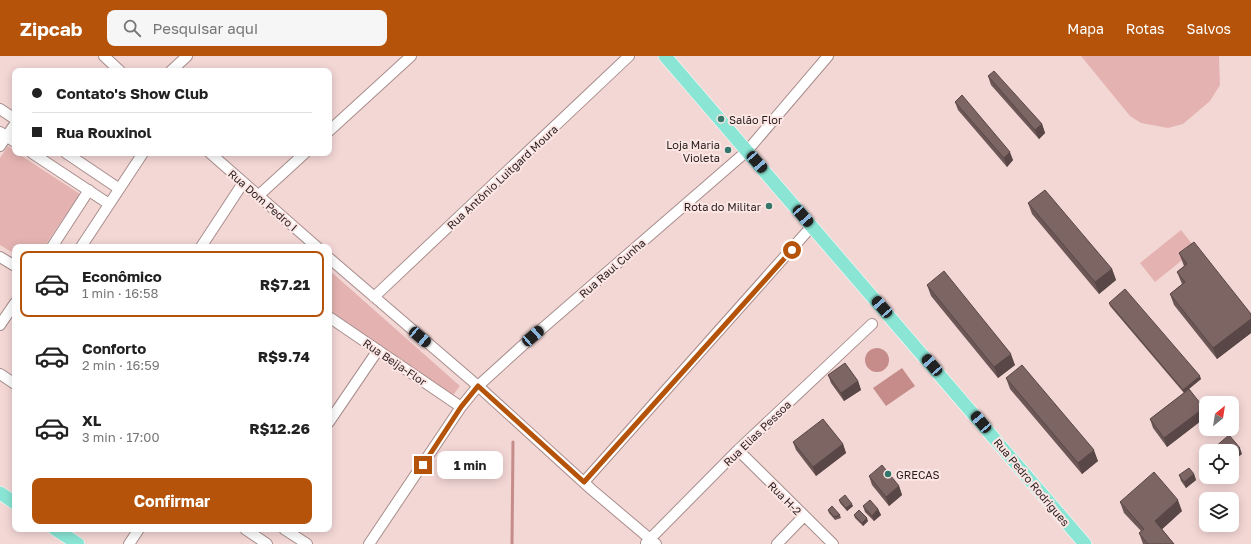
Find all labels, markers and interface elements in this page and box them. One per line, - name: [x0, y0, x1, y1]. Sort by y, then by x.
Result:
- search box: [107, 10, 387, 46]
- text: Zipcab: [20, 17, 83, 40]
- icon: search: [121, 17, 143, 39]
- text: Pesquisar aqui: [153, 19, 258, 37]
- text: Mapa: [1067, 20, 1104, 37]
- text: Rotas: [1126, 20, 1165, 37]
- text: Salvos: [1187, 20, 1231, 37]
- text: Contato's Show Club: [56, 84, 208, 102]
- place label: Salão Flor: [729, 113, 783, 126]
- marker: Salão Flor: [716, 114, 726, 124]
- street label: Rua Antônio Luitgard Moura: [444, 122, 560, 232]
- text: Rua Rouxinol: [56, 123, 152, 141]
- place label: Loja Maria Violeta: [666, 138, 720, 164]
- marker: Loja Maria Violeta: [723, 145, 733, 155]
- car: [745, 149, 769, 175]
- street label: Rua Dom Pedro I: [226, 167, 300, 233]
- place label: Rota do Militar: [684, 200, 762, 213]
- marker: Rota do Militar: [764, 201, 774, 211]
- car: [791, 203, 815, 229]
- street label: Rua Raul Cunha: [576, 236, 648, 300]
- route start: [783, 241, 801, 259]
- icon: car: [34, 266, 70, 302]
- text: Econômico: [82, 267, 162, 285]
- text: R$7.21: [260, 275, 310, 293]
- text: 1 min · 16:58: [82, 285, 158, 301]
- car: [870, 294, 894, 320]
- car: [520, 324, 546, 348]
- car: [407, 325, 433, 349]
- street label: Rua Beija-Flor: [361, 336, 430, 388]
- icon: car: [34, 338, 70, 374]
- text: Conforto: [82, 339, 146, 357]
- text: R$9.74: [258, 347, 310, 365]
- car: [920, 352, 944, 378]
- text: 2 min · 16:59: [82, 357, 160, 373]
- north arrow: [1199, 396, 1239, 436]
- map controls: [1199, 396, 1239, 532]
- street label: Rua Elias Pessoa: [721, 397, 793, 469]
- car: [969, 409, 993, 435]
- icon: car: [34, 410, 70, 446]
- text: XL: [82, 411, 101, 429]
- text: R$12.26: [249, 419, 310, 437]
- text: 3 min · 17:00: [82, 429, 159, 445]
- street label: Rua Pedro Rodrigues: [992, 436, 1073, 529]
- button: locate: [1199, 444, 1239, 484]
- callout: 1 min: [437, 451, 503, 479]
- route end: [414, 456, 432, 474]
- text: 1 min: [454, 457, 486, 473]
- place label: GRECAS: [896, 468, 939, 481]
- marker: GRECAS: [883, 469, 893, 479]
- button: Confirmar: [32, 478, 312, 524]
- street label: Rua H-2: [766, 479, 804, 517]
- button: layers: [1199, 492, 1239, 532]

